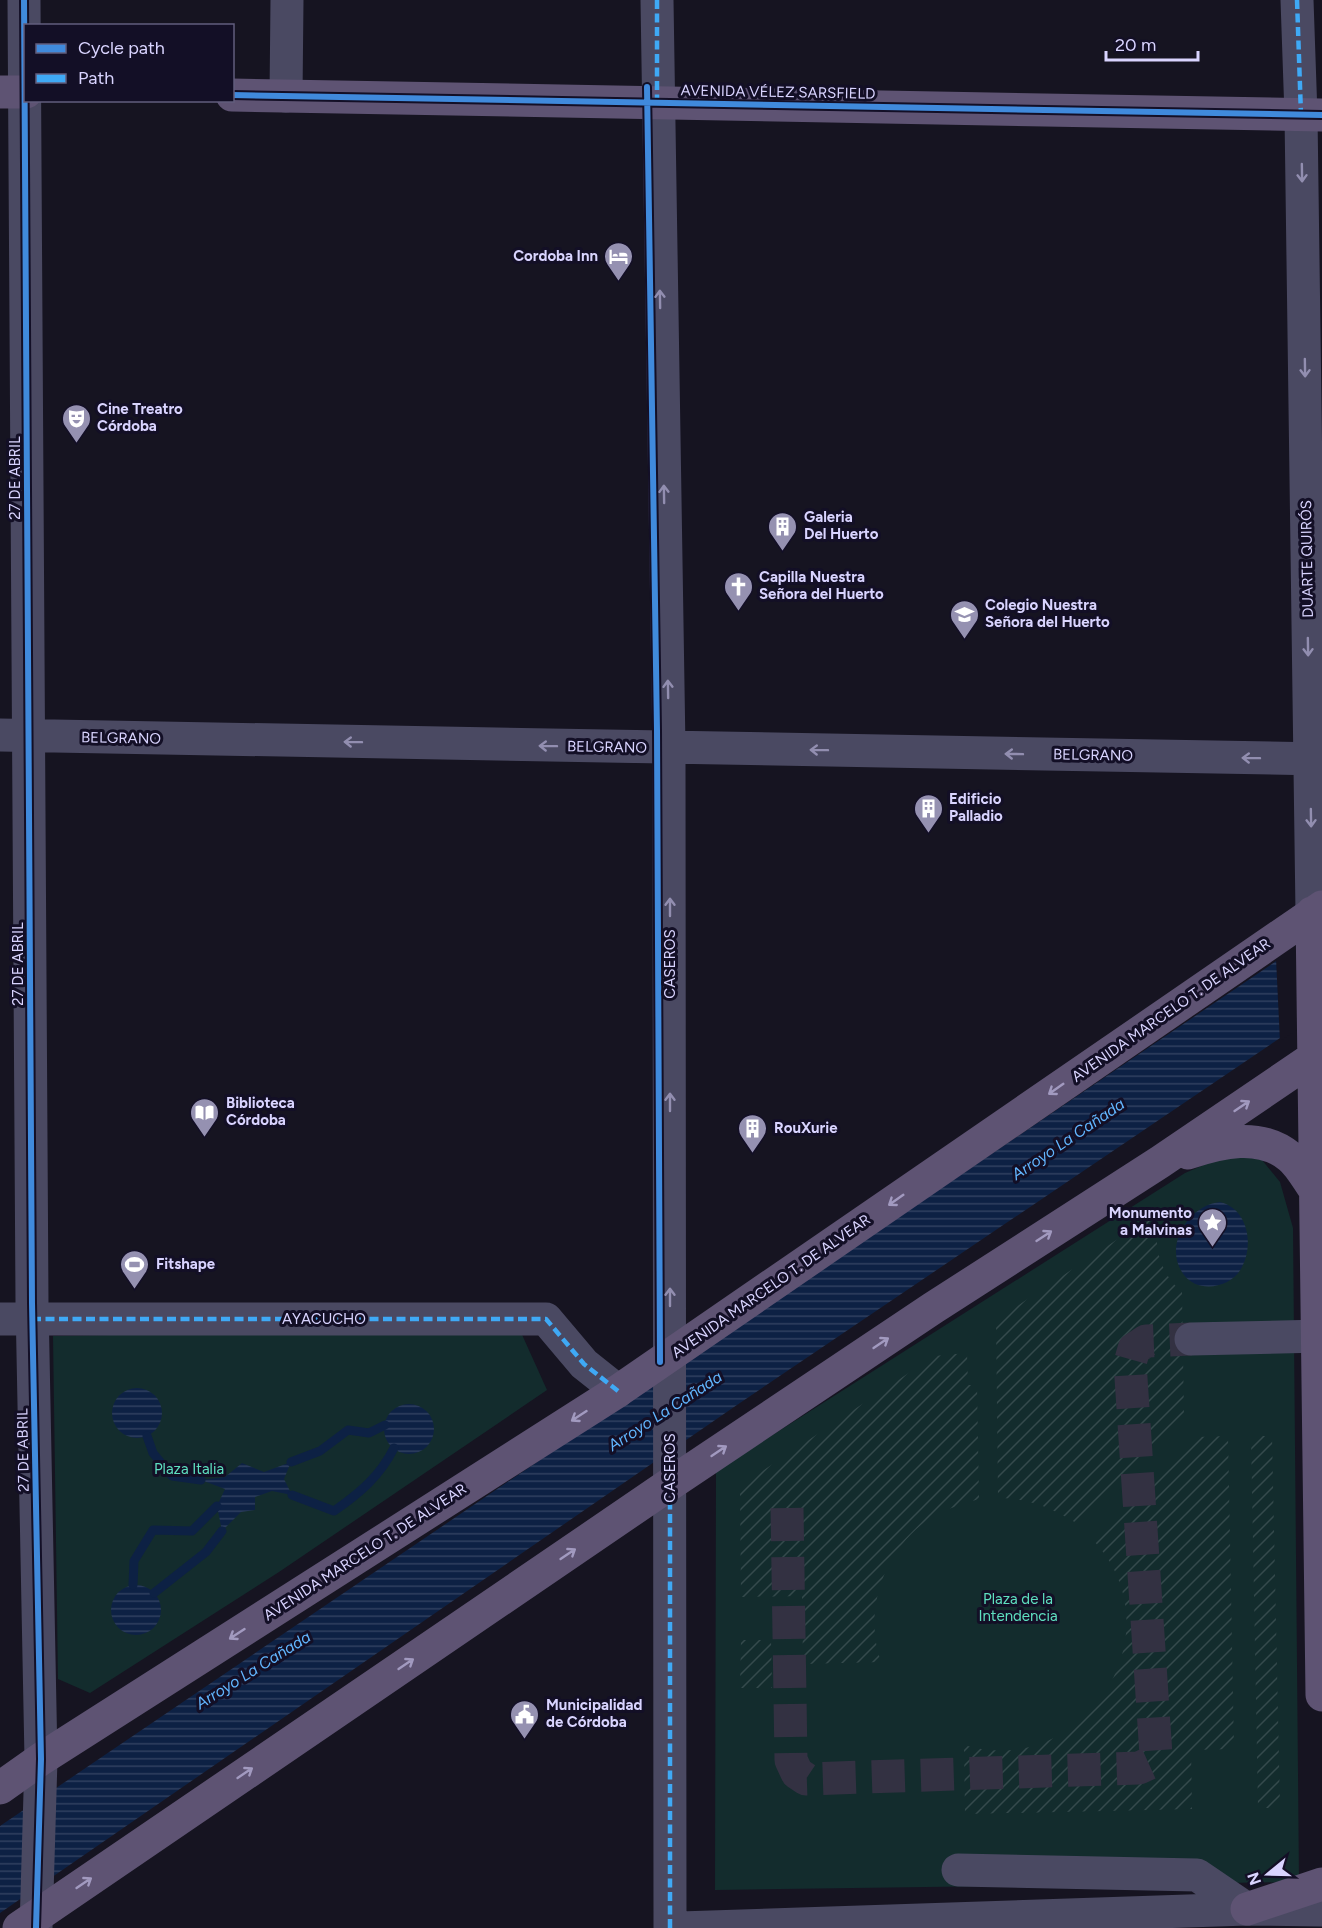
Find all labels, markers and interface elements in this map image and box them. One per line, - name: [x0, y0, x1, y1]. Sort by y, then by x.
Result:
- legend: [24, 24, 234, 102]
- scale bar: [1106, 24, 1198, 62]
- text: 20 m: [1115, 34, 1156, 56]
- text: Cycle path: [78, 37, 165, 59]
- text: Path: [78, 67, 114, 89]
- street label: AVENIDA VÉLEZ SARSFIELD: [680, 81, 876, 103]
- one-way arrow: [1296, 163, 1308, 183]
- hotel icon: Cordoba Inn: [603, 240, 635, 282]
- place label: Cordoba Inn: [513, 247, 598, 265]
- one-way arrow: [655, 290, 666, 310]
- one-way arrow: [1299, 358, 1310, 378]
- place label: Cine Treatro Córdoba: [97, 400, 183, 435]
- theatre icon: Cine Treatro Córdoba: [60, 402, 92, 444]
- street label: 27 DE ABRIL: [6, 436, 24, 520]
- one-way arrow: [658, 485, 670, 505]
- street label: DUARTE QUIRÓS: [1297, 500, 1317, 618]
- place label: Galeria Del Huerto: [804, 508, 879, 543]
- building icon: Galeria Del Huerto: [767, 510, 799, 552]
- place label: Capilla Nuestra Señora del Huerto: [759, 568, 884, 603]
- church icon: Capilla Nuestra Señora del Huerto: [722, 570, 754, 612]
- place label: Colegio Nuestra Señora del Huerto: [985, 596, 1110, 631]
- school or university icon: Colegio Nuestra Señora del Huerto: [948, 598, 980, 640]
- one-way arrow: [1302, 637, 1314, 657]
- one-way arrow: [662, 680, 674, 700]
- street label: BELGRANO: [81, 728, 161, 748]
- one-way arrow: [343, 736, 363, 748]
- street label: BELGRANO: [567, 737, 647, 757]
- one-way arrow: [538, 740, 558, 751]
- one-way arrow: [810, 745, 830, 756]
- street label: BELGRANO: [1053, 745, 1133, 765]
- one-way arrow: [1005, 748, 1025, 760]
- one-way arrow: [1242, 752, 1262, 764]
- place label: Edificio Palladio: [949, 790, 1003, 825]
- building icon: Edificio Palladio: [912, 792, 944, 834]
- one-way arrow: [1305, 807, 1316, 827]
- one-way arrow: [664, 898, 676, 918]
- street label: 27 DE ABRIL: [9, 922, 27, 1006]
- street label: CASEROS: [661, 929, 679, 999]
- street label: AVENIDA MARCELO T. DE ALVEAR: [1068, 934, 1274, 1086]
- one-way arrow: [1049, 1083, 1065, 1095]
- one-way arrow: [664, 1093, 676, 1113]
- place label: Biblioteca Córdoba: [226, 1094, 295, 1129]
- water label: Arroyo La Cañada: [1007, 1094, 1128, 1184]
- library icon: Biblioteca Córdoba: [189, 1096, 221, 1138]
- one-way arrow: [1234, 1100, 1250, 1112]
- building icon: RouXurie: [737, 1112, 769, 1154]
- place label: RouXurie: [774, 1119, 838, 1137]
- one-way arrow: [888, 1194, 905, 1206]
- place label: Monumento a Malvinas: [1109, 1204, 1192, 1239]
- place icon: Monumento a Malvinas: [1197, 1206, 1229, 1248]
- street label: AVENIDA MARCELO T. DE ALVEAR: [668, 1210, 874, 1362]
- one-way arrow: [1035, 1230, 1052, 1242]
- sports icon: Fitshape: [119, 1248, 151, 1290]
- place label: Fitshape: [156, 1255, 216, 1273]
- one-way arrow: [664, 1288, 676, 1308]
- street label: AYACUCHO: [282, 1310, 366, 1328]
- one-way arrow: [872, 1336, 889, 1348]
- water label: Arroyo La Cañada: [604, 1367, 726, 1455]
- street label: 27 DE ABRIL: [13, 1408, 33, 1492]
- one-way arrow: [571, 1410, 587, 1422]
- street label: CASEROS: [661, 1433, 679, 1503]
- one-way arrow: [710, 1445, 726, 1457]
- park label: Plaza Italia: [154, 1460, 224, 1478]
- street label: AVENIDA MARCELO T. DE ALVEAR: [260, 1480, 470, 1624]
- one-way arrow: [559, 1548, 575, 1560]
- park label: Plaza de la Intendencia: [978, 1590, 1058, 1625]
- water label: Arroyo La Cañada: [191, 1627, 314, 1714]
- one-way arrow: [229, 1628, 246, 1640]
- one-way arrow: [398, 1657, 415, 1670]
- place label: Municipalidad de Córdoba: [546, 1696, 642, 1731]
- public building icon: Municipalidad de Córdoba: [509, 1698, 541, 1740]
- one-way arrow: [237, 1767, 253, 1779]
- north arrow: [1238, 1844, 1298, 1904]
- text: N: [1243, 1870, 1265, 1888]
- one-way arrow: [76, 1877, 92, 1889]

